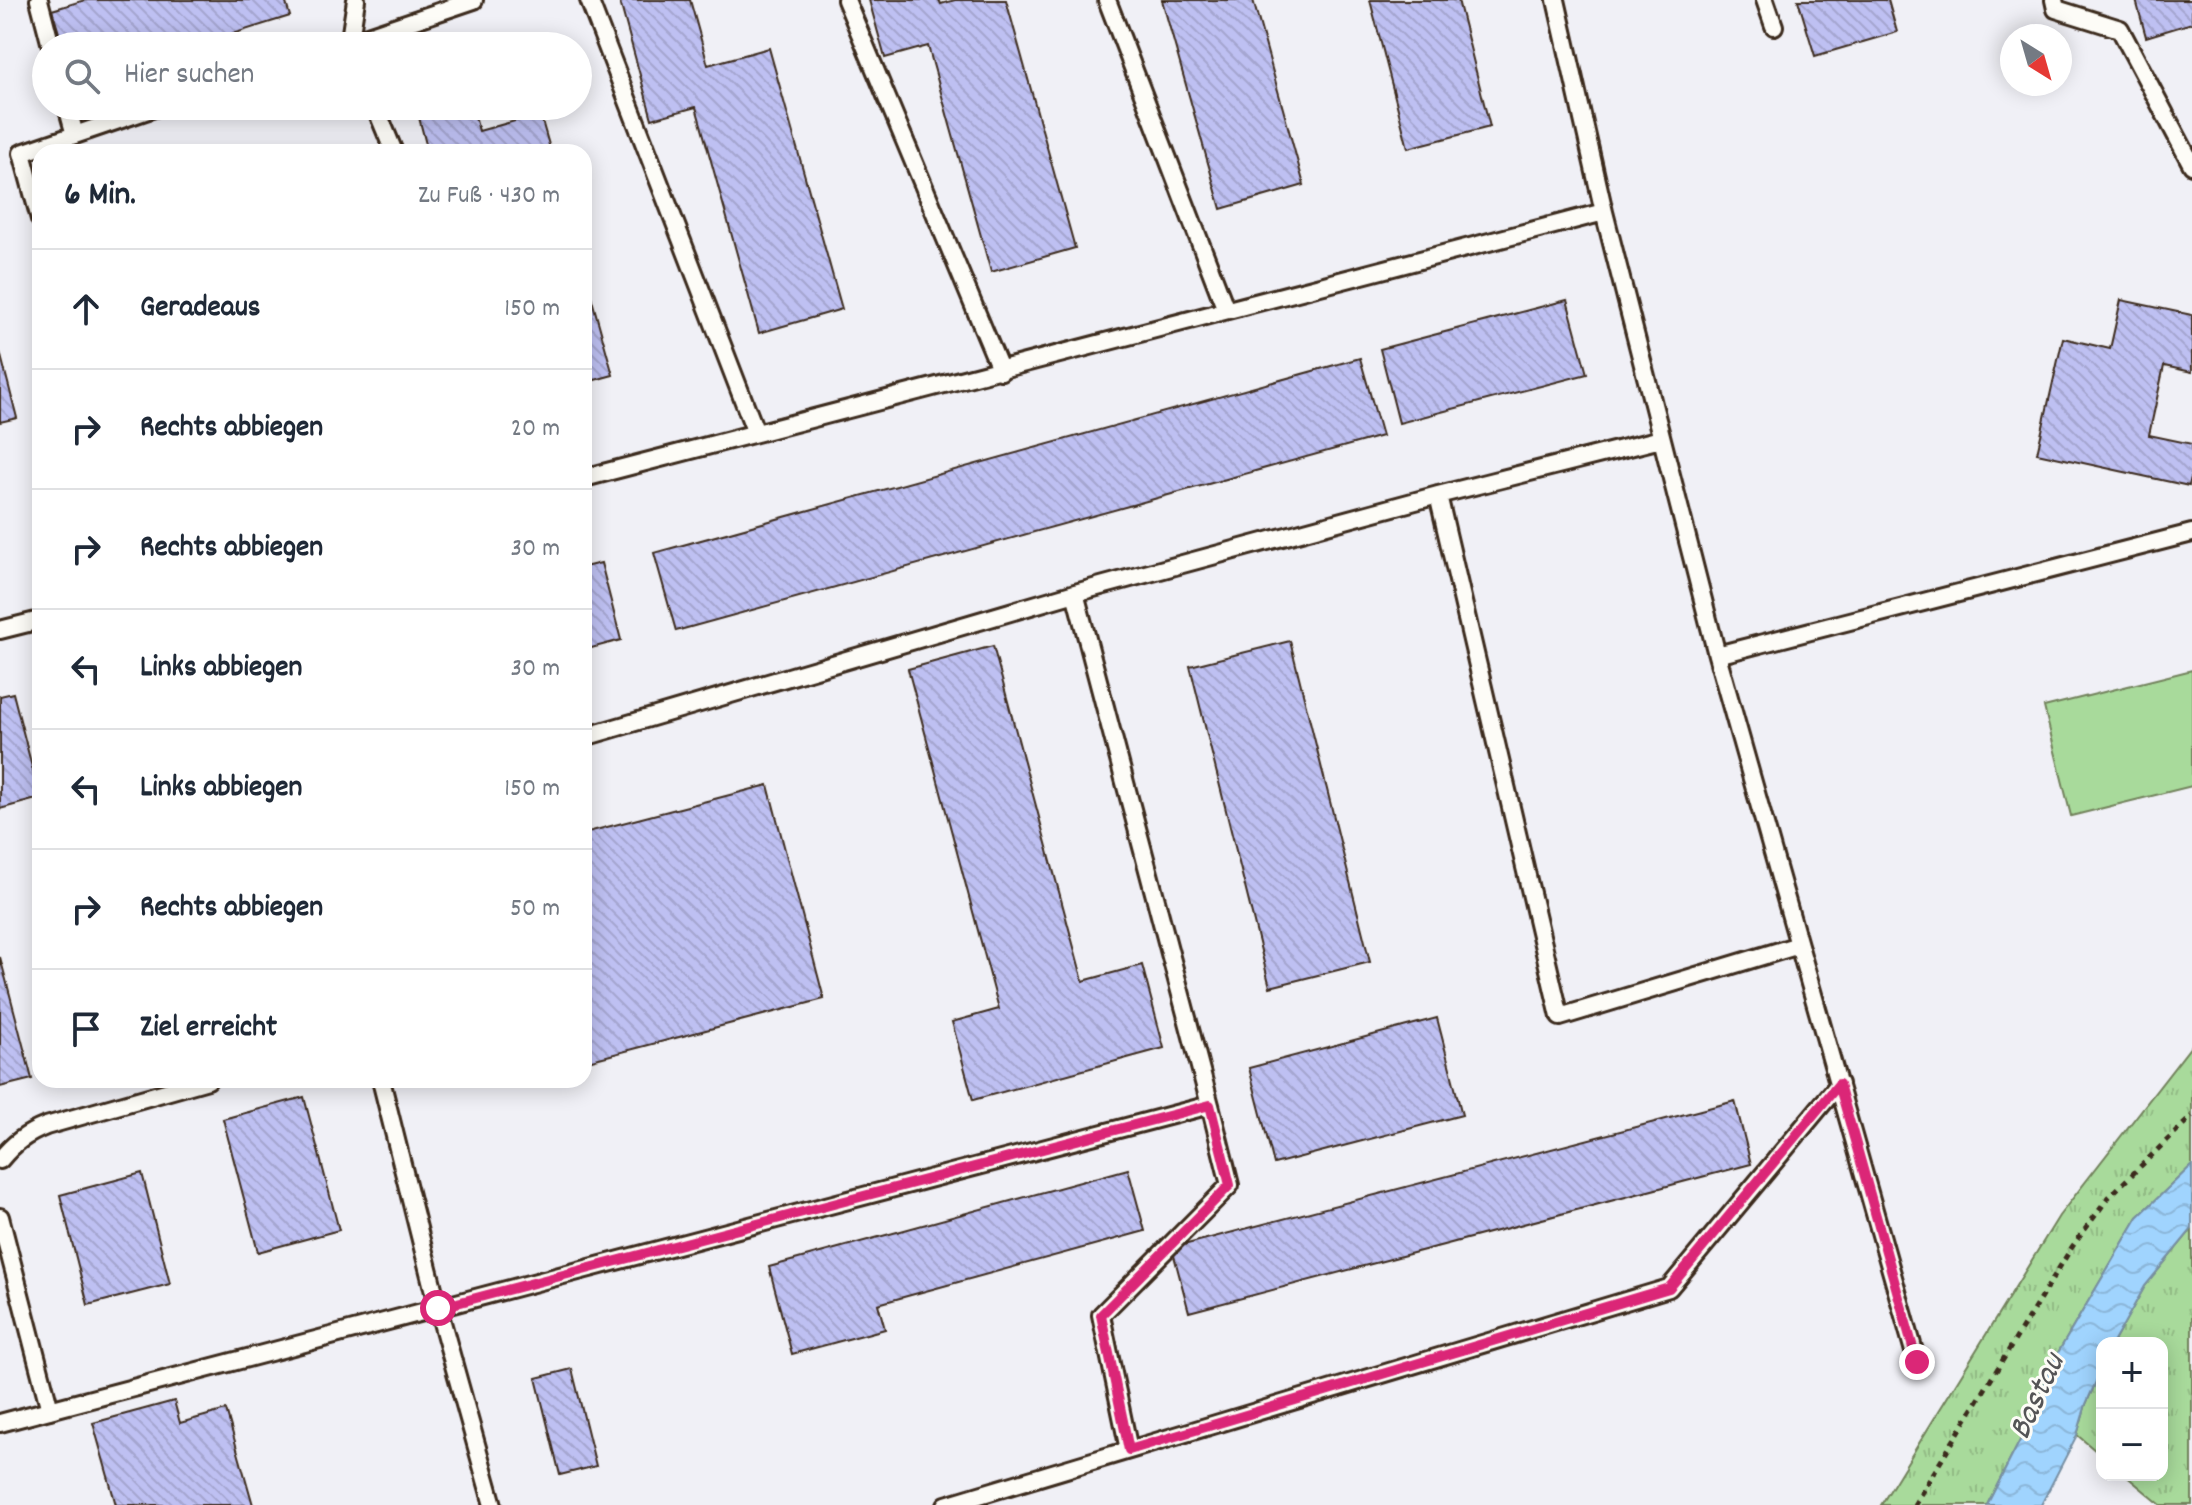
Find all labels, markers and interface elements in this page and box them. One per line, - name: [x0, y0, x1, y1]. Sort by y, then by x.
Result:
- north arrow: [2000, 24, 2072, 96]
- search box: [32, 32, 592, 120]
- icon: search: [60, 54, 104, 98]
- text: Hier suchen: [124, 55, 254, 98]
- text: 6 Min.: [64, 172, 136, 221]
- text: Zu Fuß · 430 m: [418, 178, 560, 215]
- icon: ahead: [64, 287, 108, 331]
- text: Geradeaus: [140, 288, 260, 331]
- text: 150 m: [504, 291, 560, 328]
- icon: right: [64, 407, 108, 451]
- text: Rechts abbiegen: [140, 408, 323, 451]
- text: 20 m: [511, 411, 560, 448]
- icon: right: [64, 527, 108, 571]
- text: Rechts abbiegen: [140, 528, 323, 571]
- text: 30 m: [510, 531, 560, 568]
- icon: left: [64, 647, 108, 691]
- text: Links abbiegen: [140, 648, 302, 691]
- text: 30 m: [510, 651, 560, 688]
- icon: left: [64, 767, 108, 811]
- text: Links abbiegen: [140, 768, 302, 811]
- text: 150 m: [504, 771, 560, 808]
- icon: right: [64, 887, 108, 931]
- text: Rechts abbiegen: [140, 888, 323, 931]
- text: 50 m: [510, 891, 560, 928]
- icon: arrive: [64, 1007, 108, 1051]
- text: Ziel erreicht: [140, 1008, 277, 1051]
- route start: [420, 1290, 456, 1326]
- map controls: [2096, 1337, 2168, 1481]
- button: +: [2096, 1337, 2168, 1409]
- route end: [1899, 1344, 1935, 1380]
- water label: Bastau: [1998, 1344, 2081, 1448]
- button: −: [2096, 1409, 2168, 1481]

